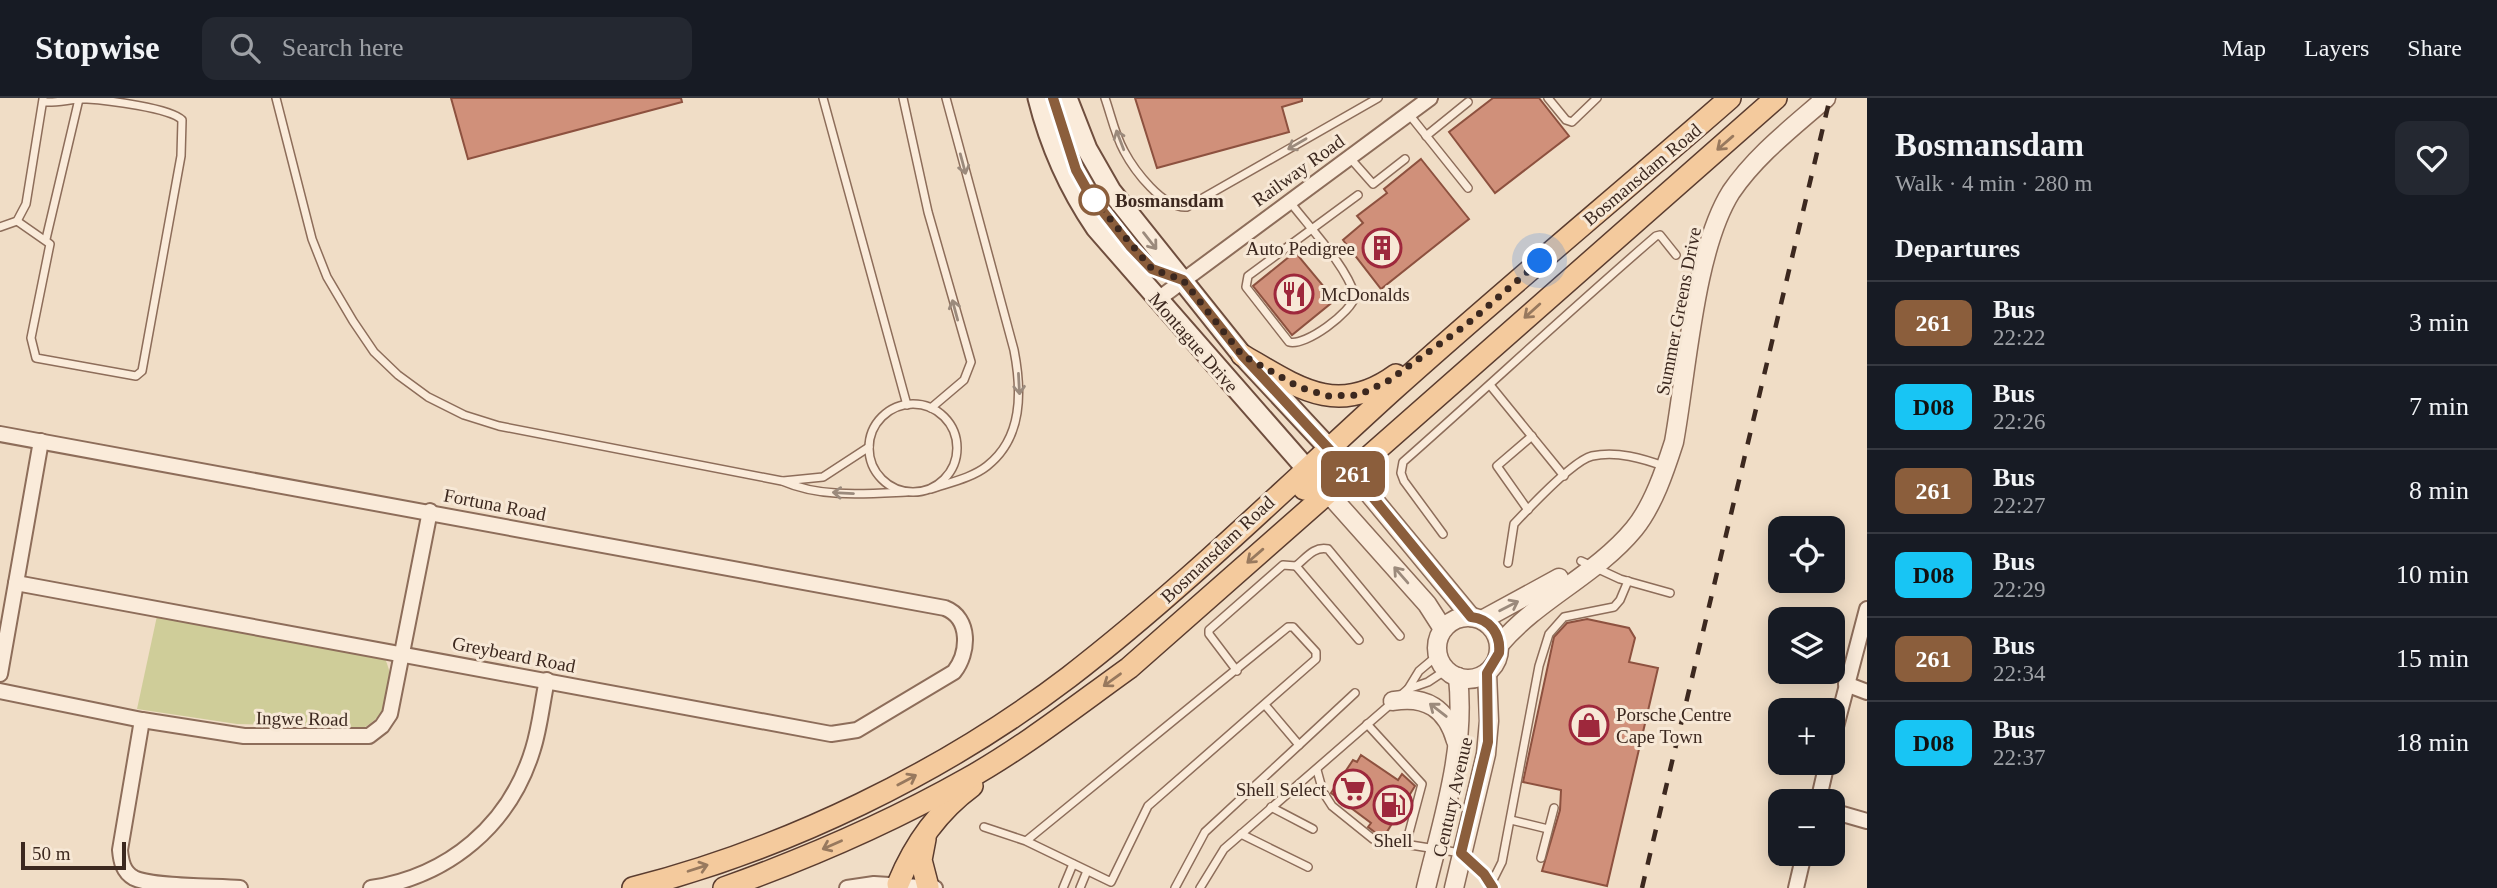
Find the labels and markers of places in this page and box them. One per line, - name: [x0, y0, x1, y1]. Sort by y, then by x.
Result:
- marker: Bosmansdam: [1079, 185, 1109, 215]
- place label: Bosmansdam: [1115, 190, 1224, 211]
- building icon: Auto Pedigree: [1361, 227, 1403, 269]
- place label: Auto Pedigree: [1246, 238, 1355, 259]
- restaurant icon: McDonalds: [1273, 273, 1315, 315]
- place label: McDonalds: [1321, 284, 1410, 305]
- shop icon: Porsche Centre Cape Town: [1568, 704, 1610, 746]
- place label: Porsche Centre Cape Town: [1616, 704, 1732, 747]
- supermarket icon: Shell Select: [1332, 768, 1374, 810]
- place label: Shell Select: [1236, 779, 1327, 800]
- fuel station icon: Shell: [1372, 784, 1414, 826]
- place label: Shell: [1373, 830, 1413, 851]

